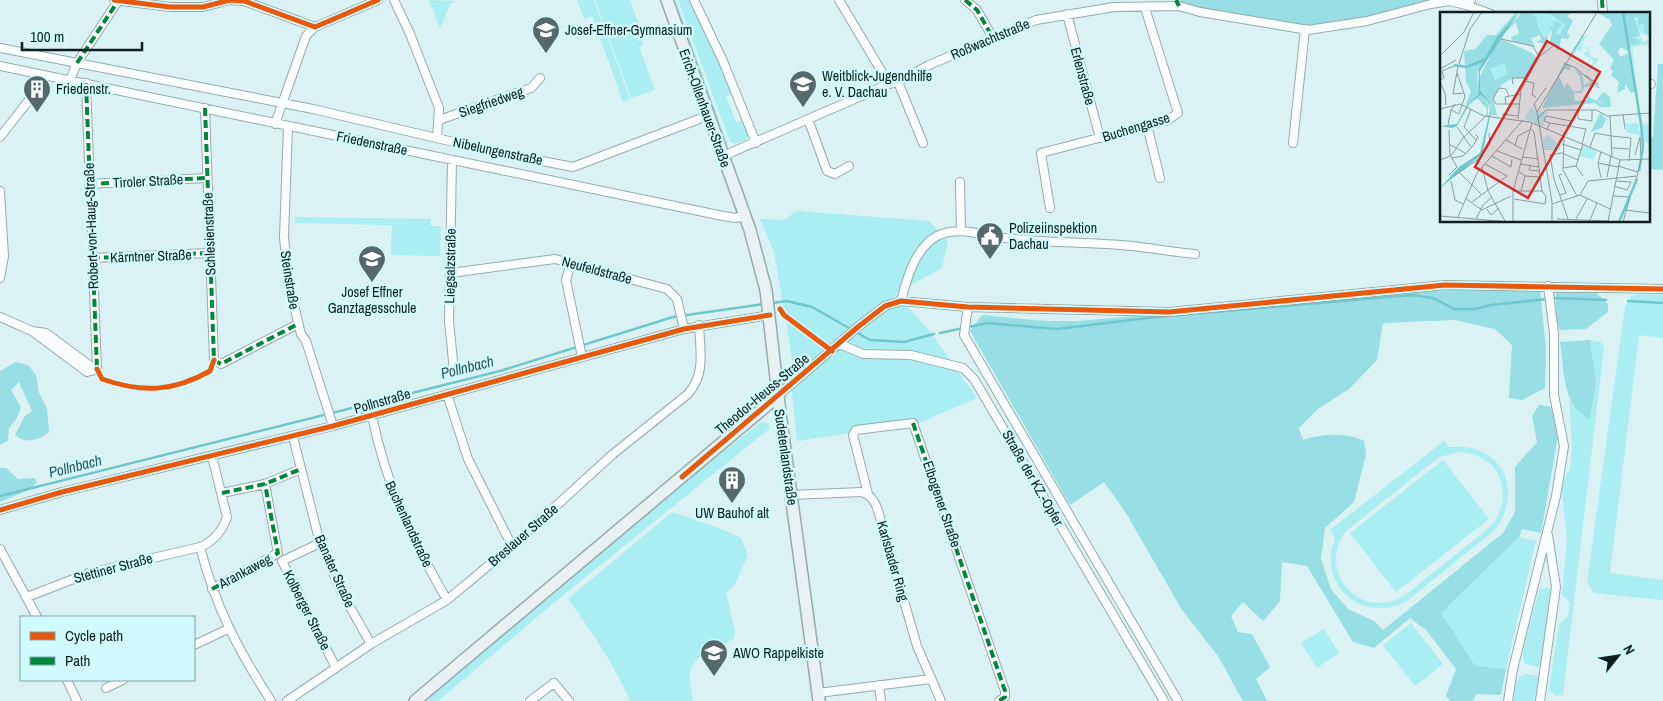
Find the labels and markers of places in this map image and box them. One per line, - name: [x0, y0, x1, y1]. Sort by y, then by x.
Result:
- school or university icon: Josef-Effner-Gymnasium: [531, 15, 561, 54]
- place label: Josef-Effner-Gymnasium: [565, 21, 692, 39]
- place label: Weitblick-Jugendhilfe e. V. Dachau: [822, 67, 932, 101]
- school or university icon: Weitblick-Jugendhilfe e. V. Dachau: [788, 69, 818, 108]
- building icon: Friedenstr.: [22, 74, 52, 113]
- place label: Friedenstr.: [56, 80, 111, 98]
- place label: Polizeiinspektion Dachau: [1009, 219, 1097, 253]
- public building icon: Polizeiinspektion Dachau: [975, 221, 1005, 260]
- school or university icon: Josef Effner Ganztagesschule: [357, 244, 387, 283]
- place label: Josef Effner Ganztagesschule: [328, 283, 416, 317]
- building icon: UW Bauhof alt: [717, 465, 747, 504]
- place label: UW Bauhof alt: [695, 504, 769, 522]
- school or university icon: AWO Rappelkiste: [699, 638, 729, 677]
- place label: AWO Rappelkiste: [732, 644, 824, 662]

